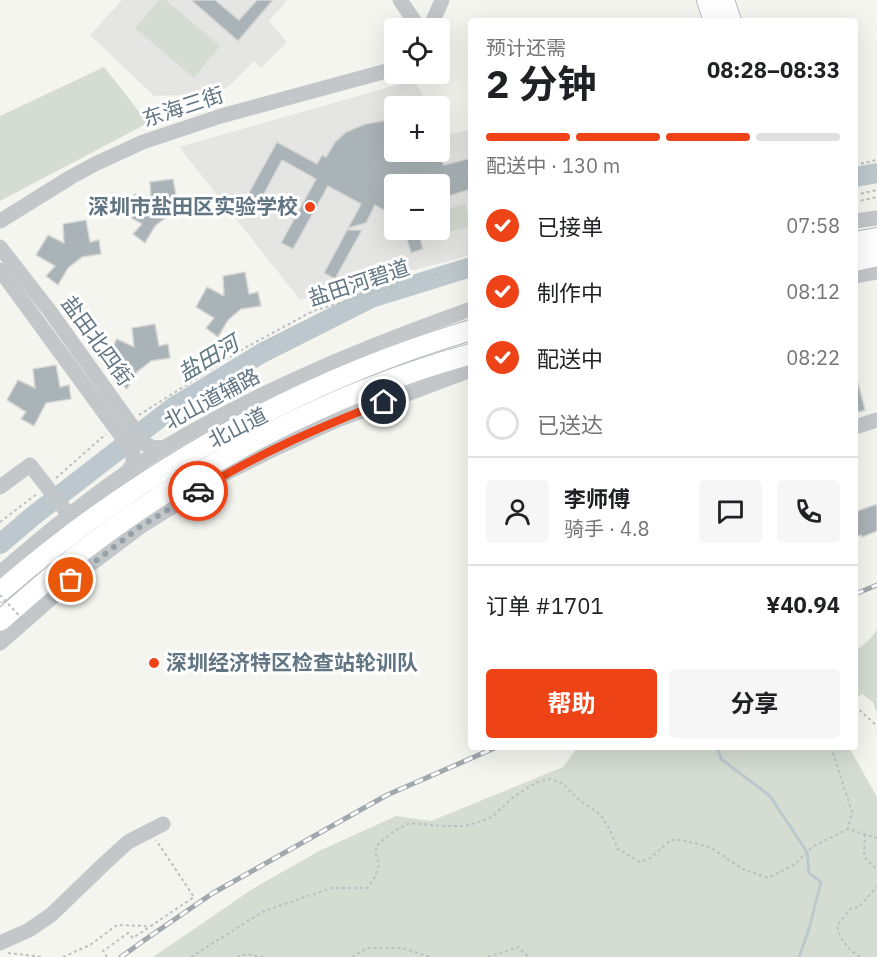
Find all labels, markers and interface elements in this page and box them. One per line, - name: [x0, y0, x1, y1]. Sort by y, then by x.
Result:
- map controls: [384, 18, 450, 240]
- button: locate: [384, 18, 450, 84]
- text: 预计还需: [486, 34, 566, 61]
- text: 08:28–08:33: [707, 55, 840, 84]
- text: 2 分钟: [486, 58, 597, 109]
- street label: 东海三街: [138, 80, 227, 132]
- button: +: [384, 96, 450, 162]
- text: 配送中 · 130 m: [486, 152, 620, 179]
- button: −: [384, 174, 450, 240]
- place label: 深圳市盐田区实验学校: [88, 192, 298, 220]
- marker: 深圳市盐田区实验学校: [303, 200, 317, 214]
- icon: check: [486, 209, 519, 242]
- text: 已接单: [537, 212, 603, 241]
- text: 07:58: [786, 212, 840, 239]
- street label: 盐田河碧道: [304, 253, 413, 312]
- icon: check: [486, 275, 519, 308]
- text: 制作中: [537, 278, 603, 307]
- text: 08:12: [786, 278, 840, 305]
- street label: 盐田北四街: [56, 290, 140, 391]
- water label: 盐田河: [172, 326, 247, 387]
- icon: check: [486, 341, 519, 374]
- text: 配送中: [537, 344, 603, 373]
- text: 08:22: [786, 344, 840, 371]
- street label: 北山道辅路: [160, 363, 264, 435]
- pin: [358, 376, 409, 427]
- icon: home: [367, 385, 400, 418]
- street label: 北山道: [204, 402, 272, 454]
- text: 已送达: [537, 410, 603, 439]
- courier: [168, 461, 228, 521]
- icon: car: [182, 475, 215, 508]
- button: person: [486, 480, 549, 543]
- button: chat: [699, 480, 762, 543]
- button: phone: [777, 480, 840, 543]
- text: 李师傅: [564, 484, 630, 513]
- text: 骑手 · 4.8: [564, 515, 649, 542]
- pin: [45, 554, 96, 605]
- icon: bag: [54, 563, 87, 596]
- text: ¥40.94: [766, 590, 840, 619]
- text: 订单 #1701: [486, 591, 604, 620]
- place label: 深圳经济特区检查站轮训队: [166, 648, 418, 676]
- marker: 深圳经济特区检查站轮训队: [147, 656, 161, 670]
- button: 帮助: [486, 669, 657, 738]
- button: 分享: [669, 669, 840, 738]

